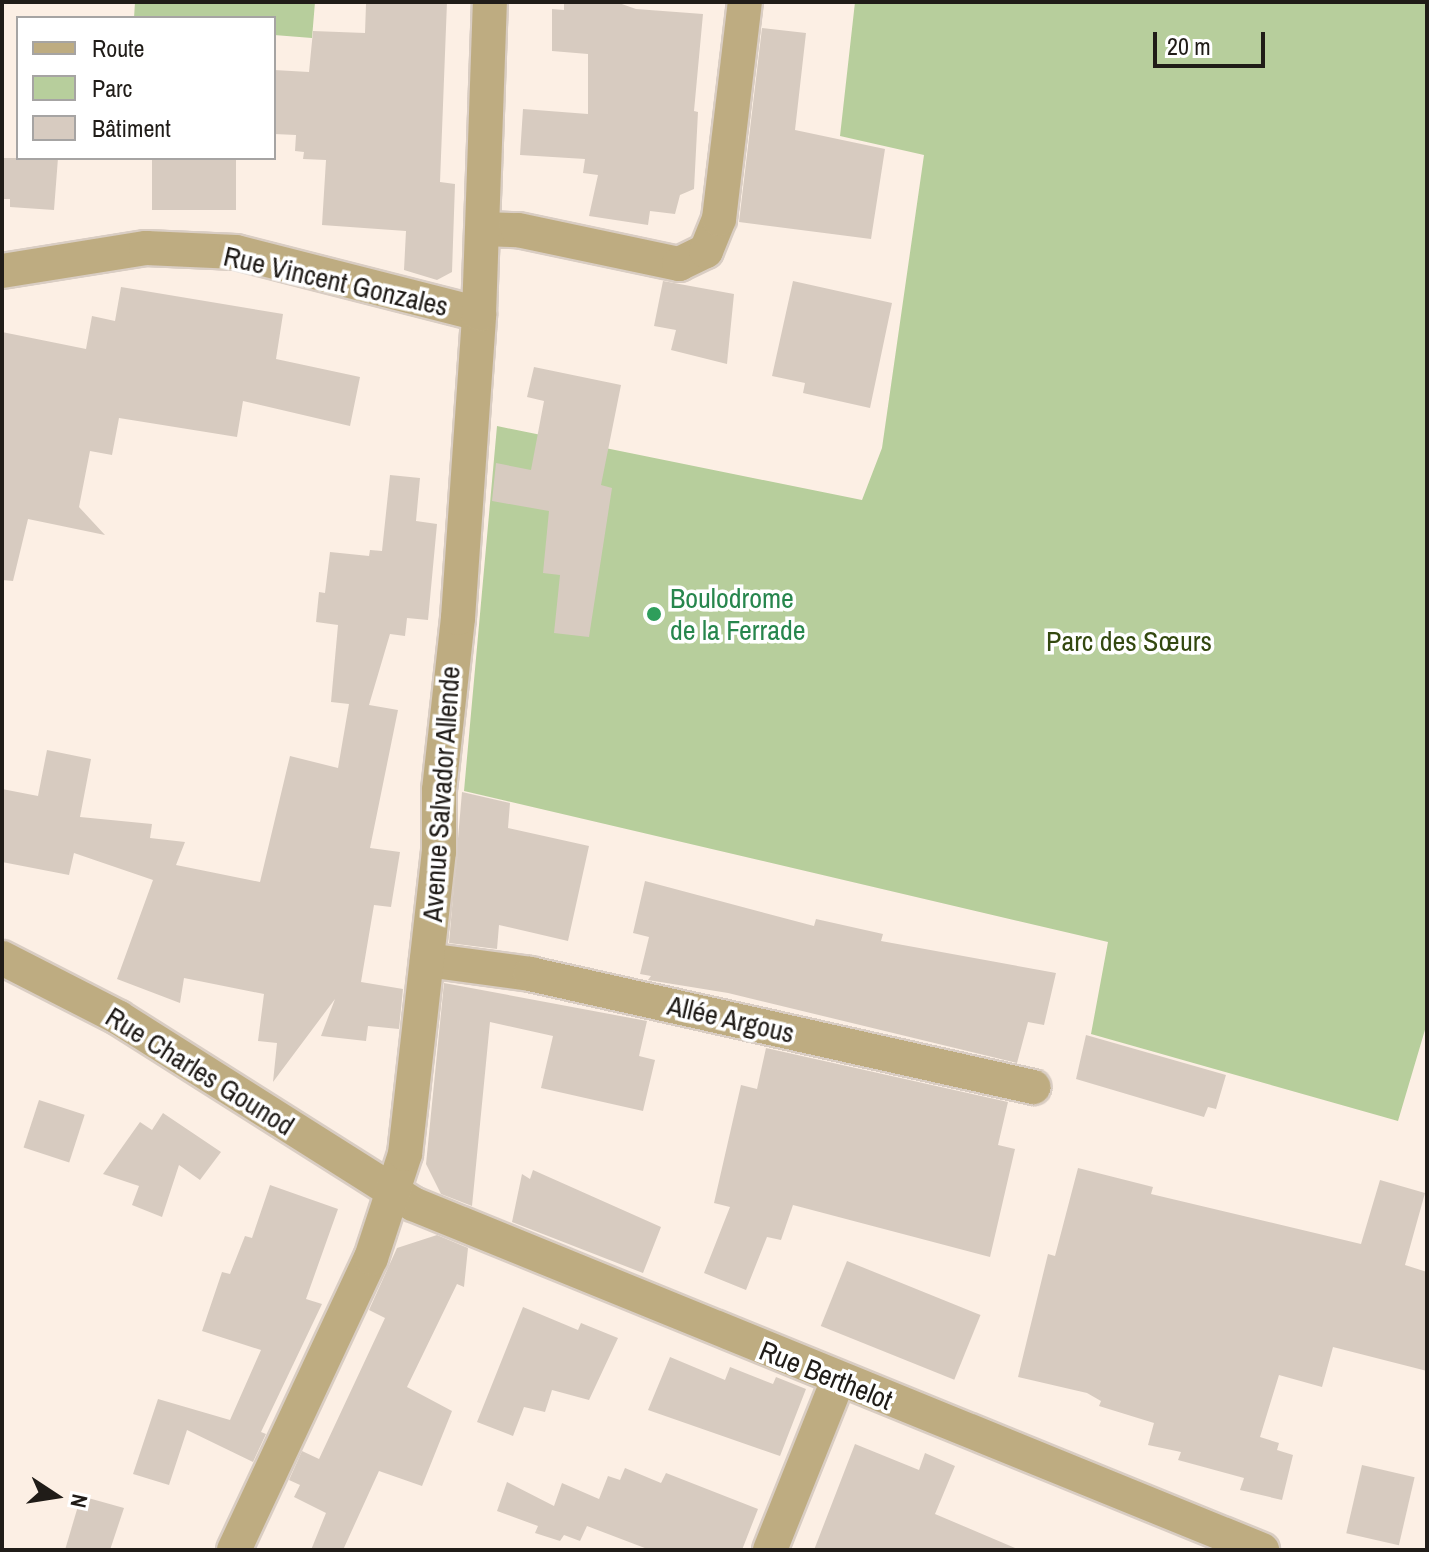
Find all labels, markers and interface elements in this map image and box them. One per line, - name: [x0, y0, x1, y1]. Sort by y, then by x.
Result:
- legend: [16, 16, 276, 160]
- scale bar: [1157, 16, 1269, 66]
- text: 20 m: [1167, 30, 1211, 62]
- text: Route: [92, 32, 145, 64]
- text: Parc: [92, 72, 132, 104]
- text: Bâtiment: [92, 112, 171, 144]
- street label: Rue Vincent Gonzales: [220, 239, 452, 323]
- place label: Boulodrome de la Ferrade: [670, 581, 805, 647]
- marker: Boulodrome de la Ferrade: [645, 605, 663, 623]
- park label: Parc des Sœurs: [1046, 624, 1212, 658]
- street label: Avenue Salvador Allende: [415, 664, 467, 924]
- street label: Allée Argous: [664, 988, 798, 1050]
- street label: Rue Charles Gounod: [100, 1000, 300, 1142]
- street label: Rue Berthelot: [755, 1333, 897, 1417]
- north arrow: [16, 1456, 96, 1536]
- text: N: [63, 1491, 96, 1510]

